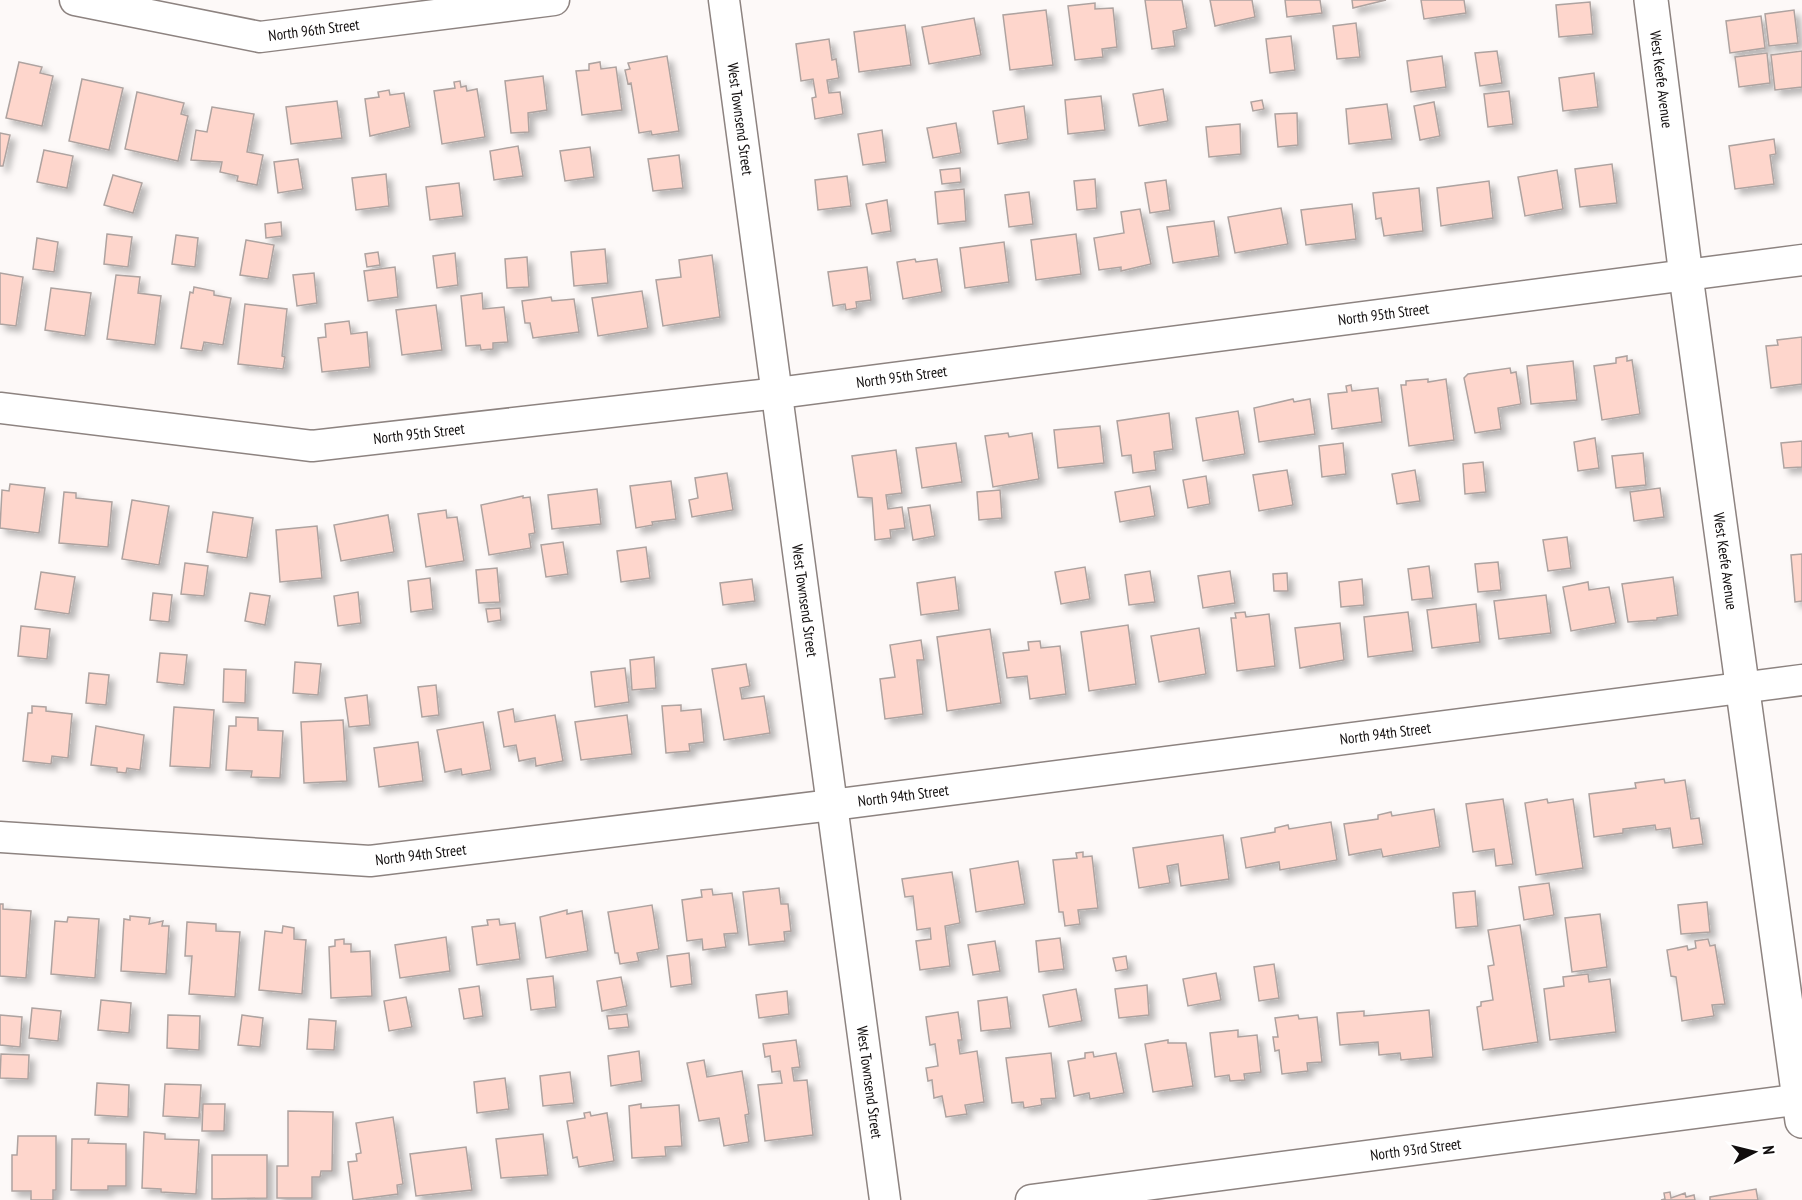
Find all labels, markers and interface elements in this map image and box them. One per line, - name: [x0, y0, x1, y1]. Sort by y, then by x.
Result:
- street label: North 96th Street: [267, 15, 360, 45]
- street label: West Keefe Avenue: [1646, 30, 1677, 129]
- street label: West Townsend Street: [723, 61, 757, 176]
- street label: North 95th Street: [1337, 299, 1430, 329]
- street label: North 95th Street: [855, 361, 948, 392]
- street label: North 95th Street: [372, 419, 466, 448]
- street label: West Keefe Avenue: [1710, 511, 1742, 611]
- street label: West Townsend Street: [788, 543, 822, 658]
- street label: North 94th Street: [1339, 718, 1432, 748]
- street label: North 94th Street: [857, 780, 950, 811]
- street label: North 94th Street: [374, 839, 467, 869]
- street label: West Townsend Street: [853, 1025, 887, 1140]
- north arrow: [1724, 1122, 1784, 1182]
- street label: North 93rd Street: [1369, 1134, 1462, 1164]
- text: N: [1758, 1145, 1779, 1156]

